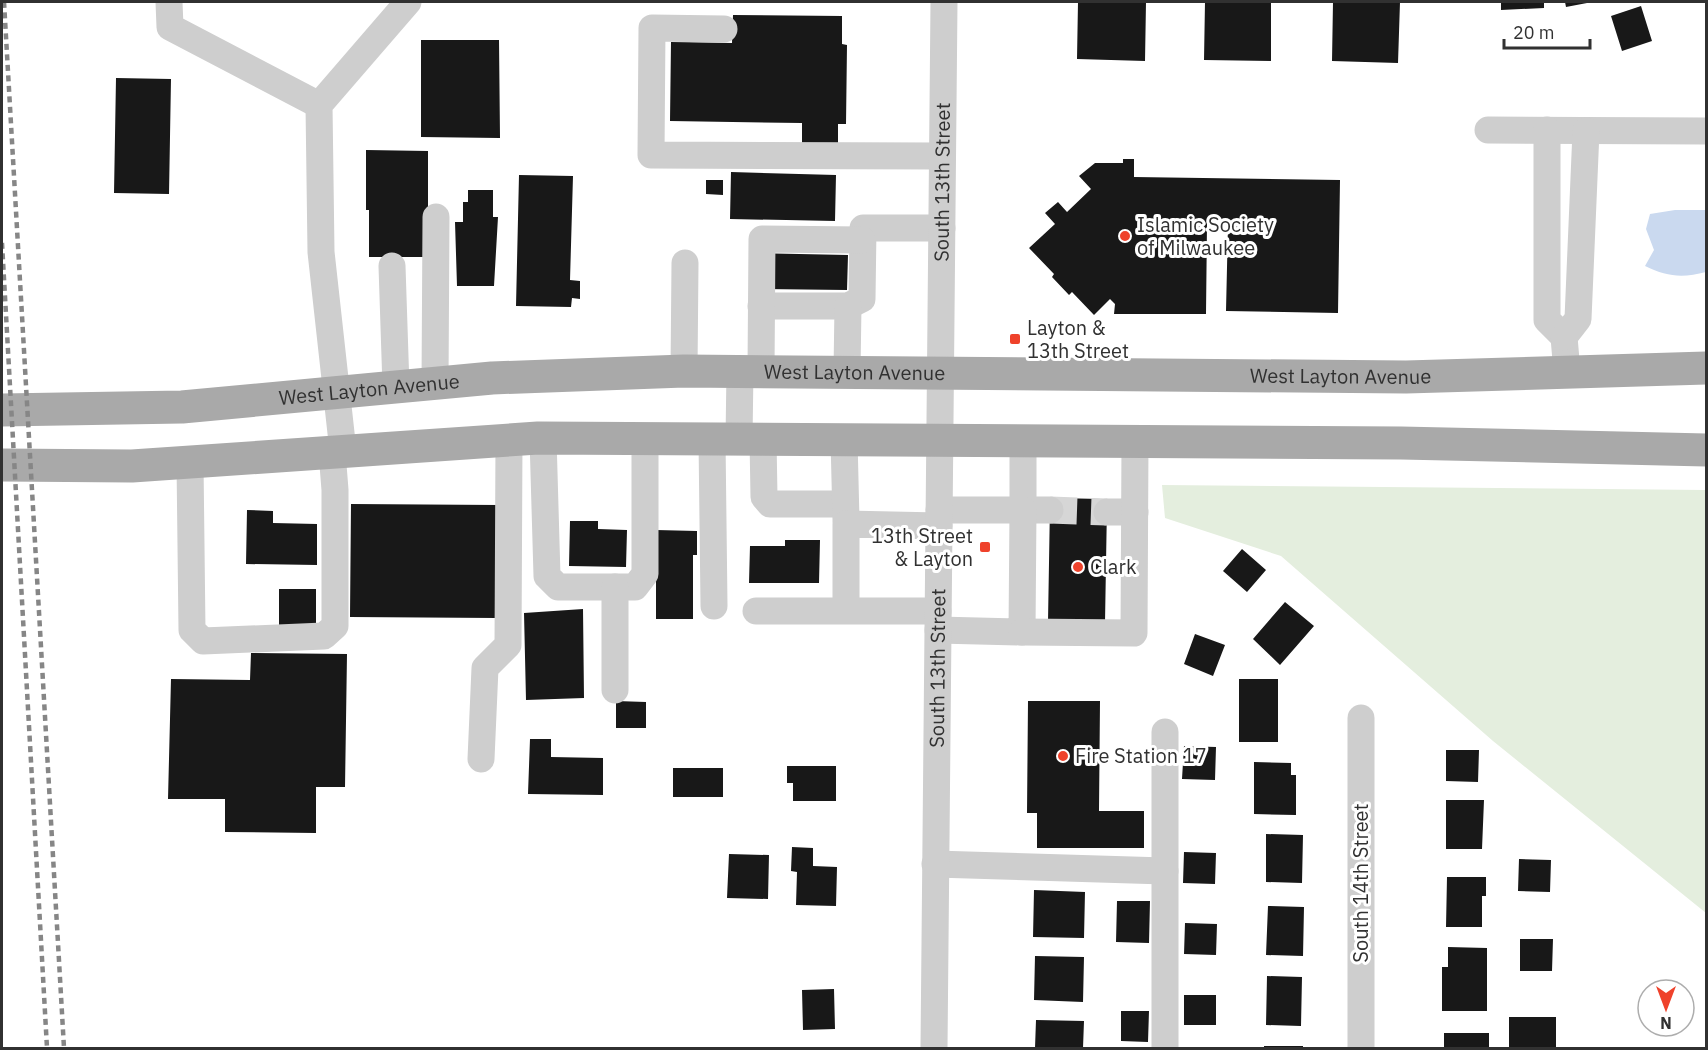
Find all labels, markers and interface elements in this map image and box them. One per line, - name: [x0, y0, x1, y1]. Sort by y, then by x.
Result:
- scale bar: [1504, 12, 1590, 50]
- text: 20 m: [1513, 21, 1555, 44]
- street label: South 13th Street: [928, 102, 956, 262]
- place label: Islamic Society of Milwaukee: [1137, 211, 1274, 261]
- marker: Islamic Society of Milwaukee: [1118, 229, 1132, 243]
- place label: Layton & 13th Street: [1027, 314, 1129, 364]
- marker: Layton & 13th Street: [1008, 332, 1022, 346]
- street label: West Layton Avenue: [764, 358, 945, 386]
- street label: West Layton Avenue: [1250, 362, 1432, 390]
- street label: West Layton Avenue: [277, 367, 461, 411]
- place label: 13th Street & Layton: [871, 522, 973, 572]
- marker: 13th Street & Layton: [978, 540, 992, 554]
- place label: Clark: [1090, 553, 1137, 580]
- marker: Clark: [1071, 560, 1085, 574]
- street label: South 13th Street: [923, 588, 951, 748]
- place label: Fire Station 17: [1075, 742, 1207, 769]
- marker: Fire Station 17: [1056, 749, 1070, 763]
- street label: South 14th Street: [1347, 803, 1374, 963]
- north arrow: [1636, 978, 1696, 1038]
- text: N: [1660, 1013, 1672, 1033]

